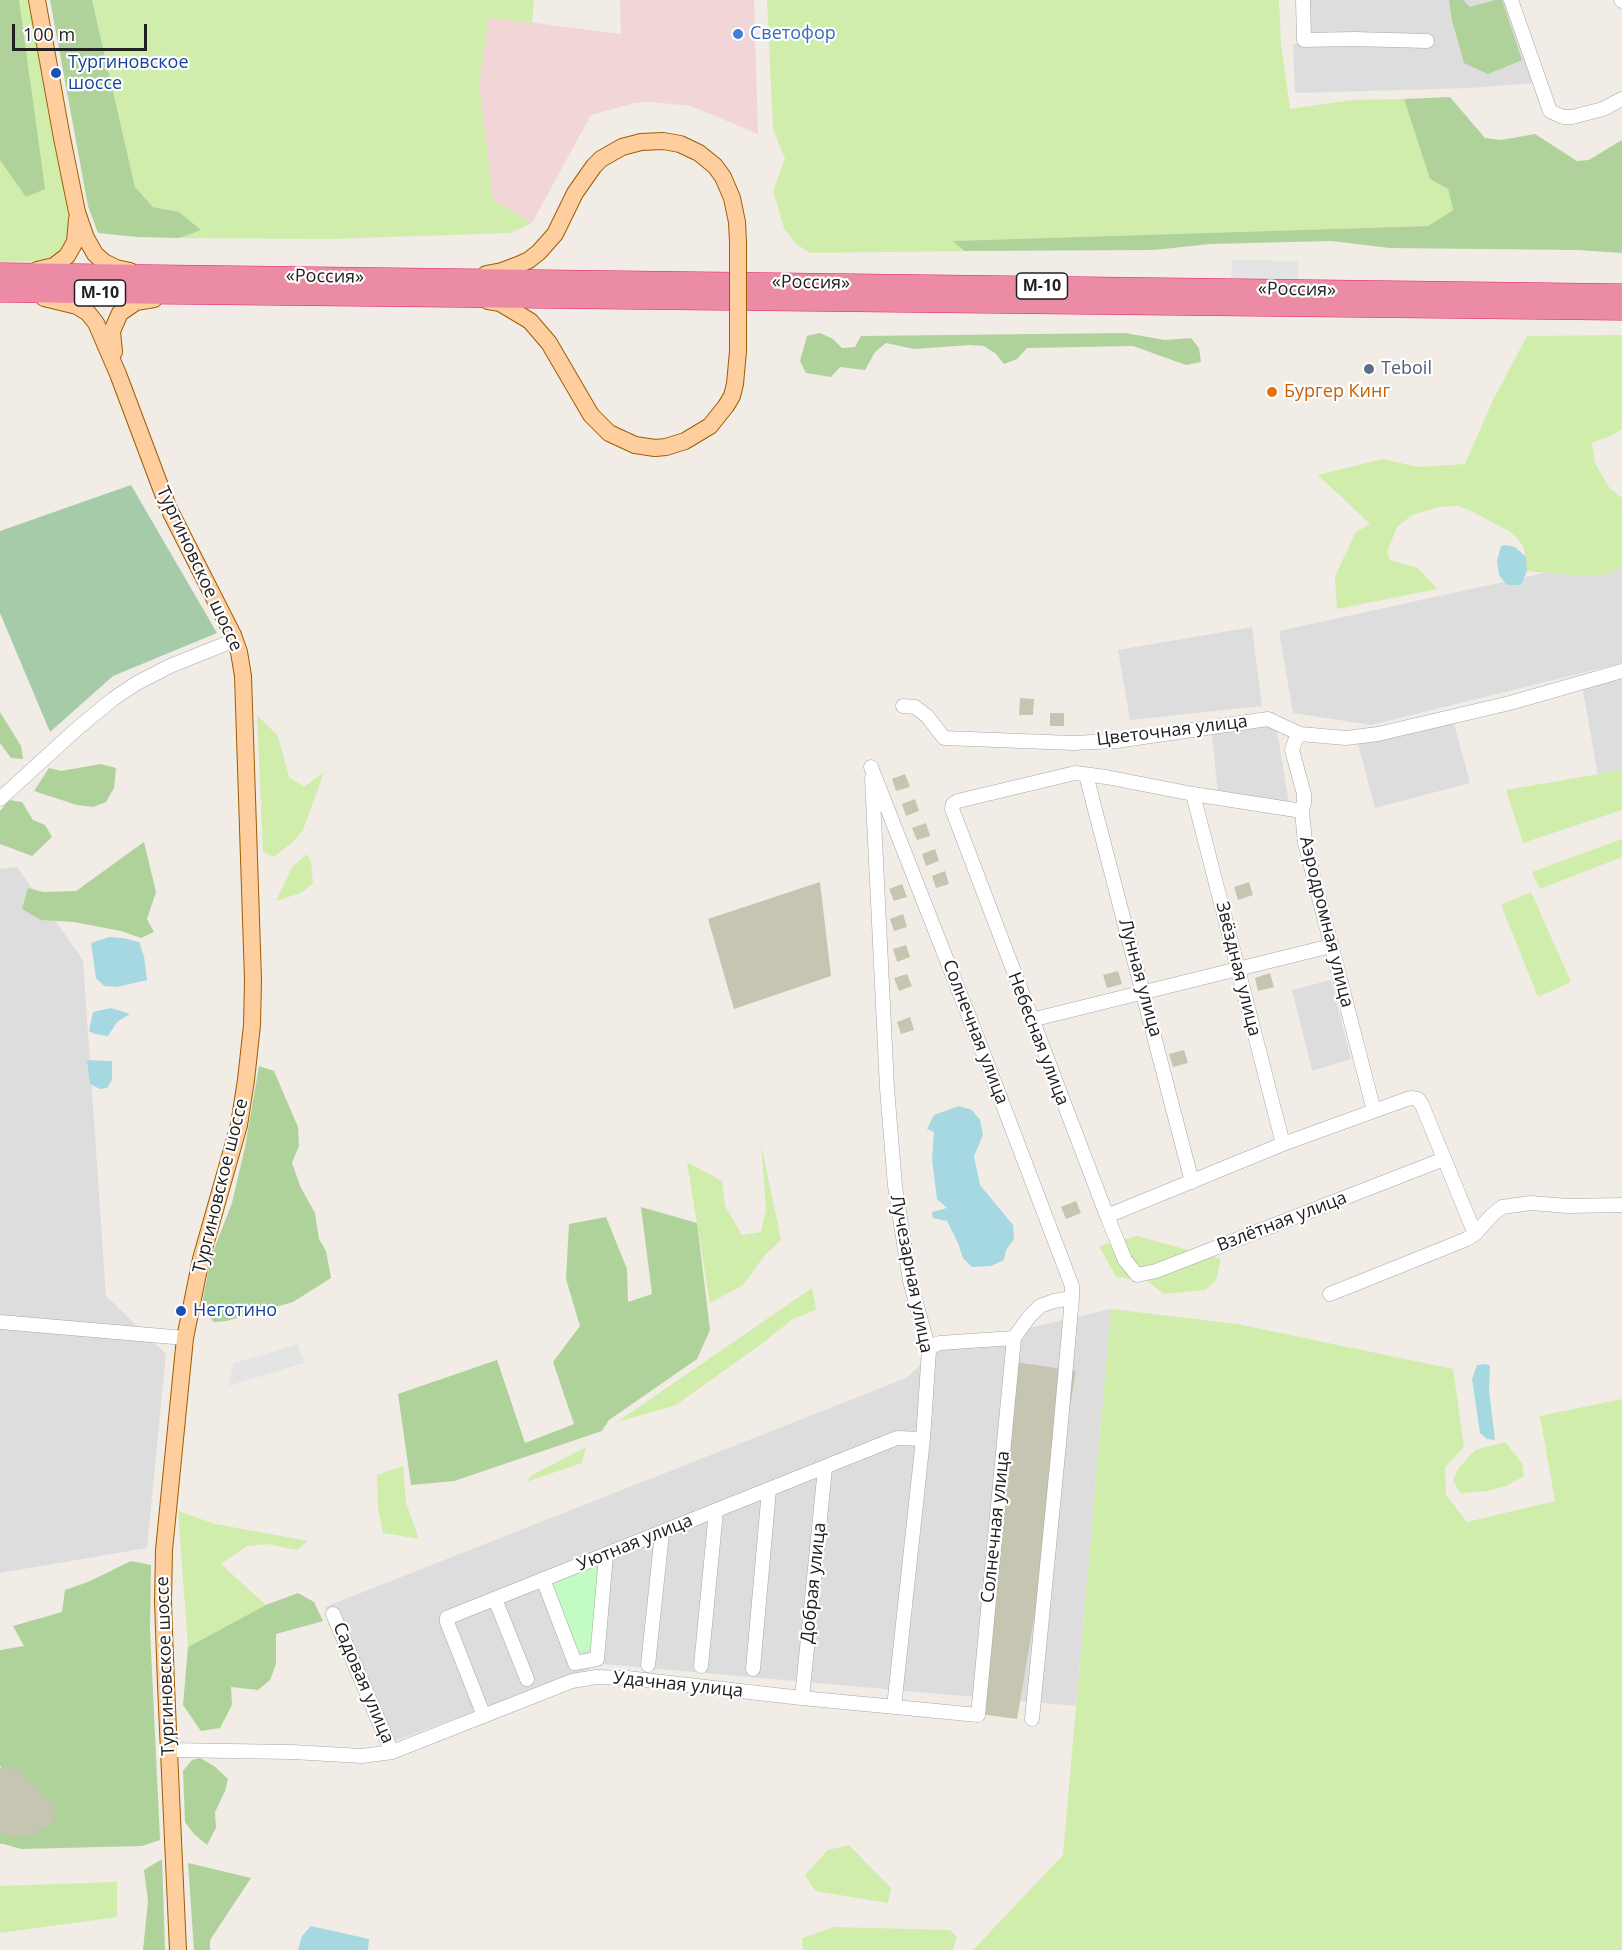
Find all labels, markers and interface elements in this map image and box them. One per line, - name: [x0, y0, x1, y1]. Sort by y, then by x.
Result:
- scale bar: [15, 12, 150, 50]
- text: 100 m: [23, 22, 75, 46]
- place label: Светофор: [750, 23, 836, 45]
- marker: Светофор: [731, 27, 745, 41]
- place label: Тургиновское шоссе: [68, 52, 189, 94]
- marker: Тургиновское шоссе: [49, 66, 63, 80]
- street label: «Россия»: [286, 266, 364, 288]
- street label: «Россия»: [772, 272, 850, 294]
- road number: М-10: [1016, 273, 1068, 299]
- street label: «Россия»: [1258, 279, 1336, 301]
- road number: М-10: [74, 280, 126, 306]
- place label: Teboil: [1381, 358, 1432, 380]
- marker: Teboil: [1362, 362, 1376, 376]
- place label: Бургер Кинг: [1284, 381, 1390, 403]
- marker: Бургер Кинг: [1265, 385, 1279, 399]
- street label: Тургиновское шоссе: [151, 483, 247, 655]
- street label: Цветочная улица: [1095, 711, 1249, 751]
- street label: Аэродромная улица: [1294, 834, 1358, 1010]
- street label: Звёздная улица: [1211, 899, 1265, 1039]
- street label: Лунная улица: [1114, 917, 1166, 1039]
- street label: Солнечная улица: [938, 957, 1012, 1107]
- street label: Небесная улица: [1003, 969, 1073, 1109]
- street label: Тургиновское шоссе: [189, 1096, 253, 1276]
- street label: Взлётная улица: [1214, 1187, 1350, 1257]
- street label: Лучезарная улица: [885, 1193, 937, 1355]
- place label: Неготино: [193, 1300, 277, 1322]
- marker: Неготино: [174, 1304, 188, 1318]
- street label: Солнечная улица: [977, 1450, 1015, 1604]
- street label: Уютная улица: [574, 1510, 696, 1576]
- street label: Добрая улица: [797, 1521, 831, 1645]
- street label: Тургиновское шоссе: [152, 1576, 180, 1756]
- street label: Садовая улица: [328, 1619, 398, 1747]
- street label: Удачная улица: [612, 1667, 744, 1703]

